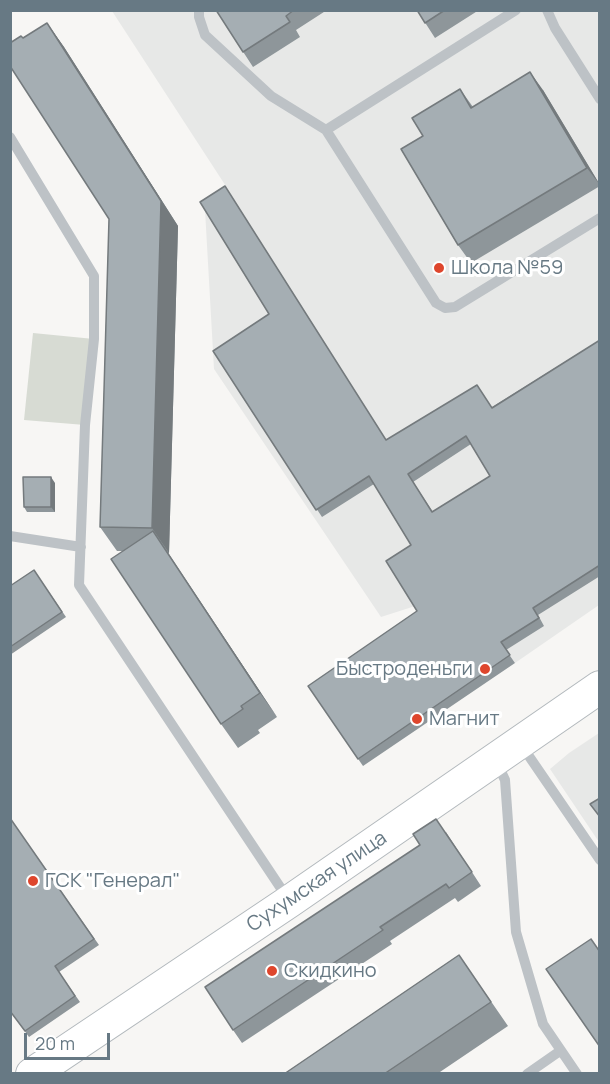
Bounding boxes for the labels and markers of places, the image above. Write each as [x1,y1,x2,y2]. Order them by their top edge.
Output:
place label: Школа №59 [451,256,563,280]
marker: Школа №59 [432,261,446,275]
place label: Быстроденьги [336,657,473,681]
marker: Быстроденьги [478,662,492,676]
place label: Магнит [429,707,500,731]
marker: Магнит [410,712,424,726]
place label: ГСК "Генерал" [45,869,180,893]
marker: ГСК "Генерал" [26,874,40,888]
place label: Скидкино [284,959,377,983]
marker: Скидкино [265,964,279,978]

